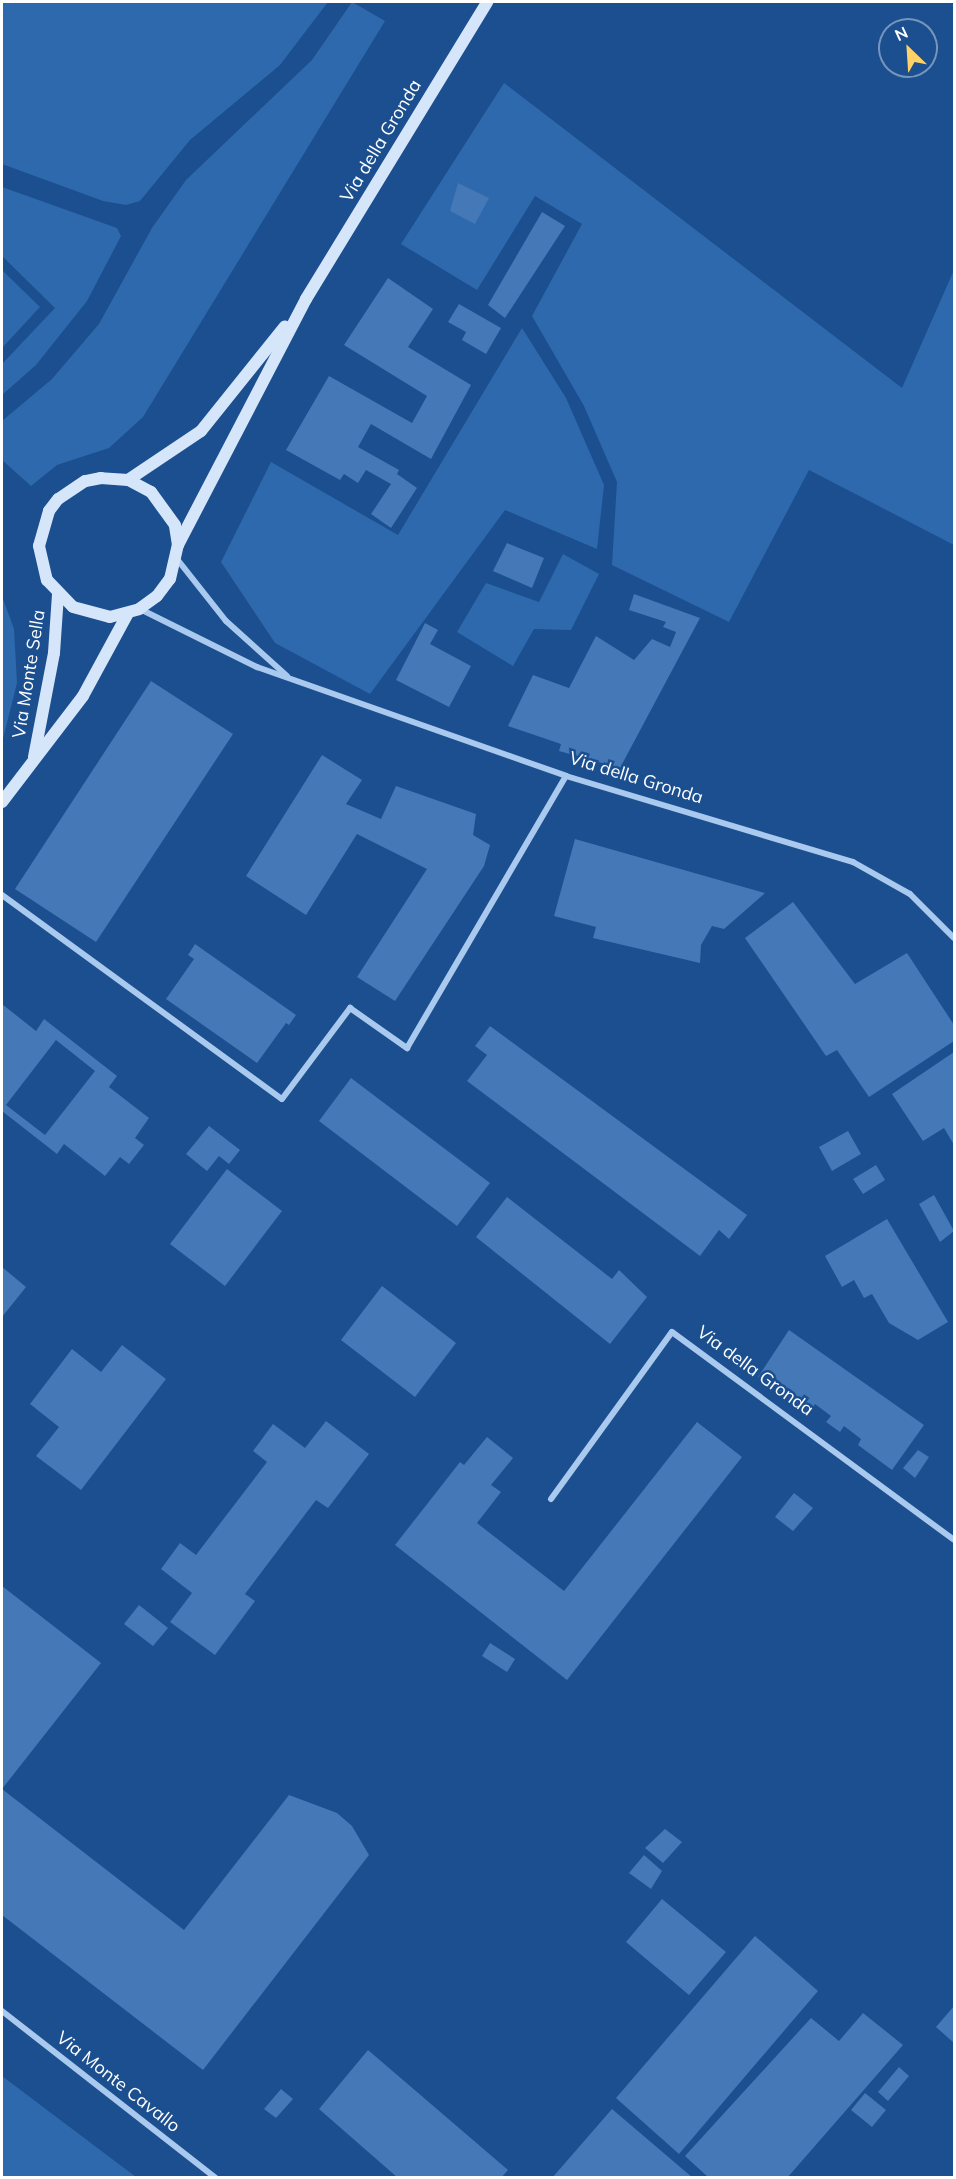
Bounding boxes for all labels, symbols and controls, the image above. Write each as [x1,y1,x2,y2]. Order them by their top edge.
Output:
north arrow [878,18,938,78]
text: N [892,22,911,45]
street label: Via della Gronda [336,76,426,206]
street label: Via Monte Sella [8,608,50,740]
street label: Via della Gronda [566,747,706,809]
street label: Via della Gronda [692,1321,818,1421]
street label: Via Monte Cavallo [52,2027,184,2137]

